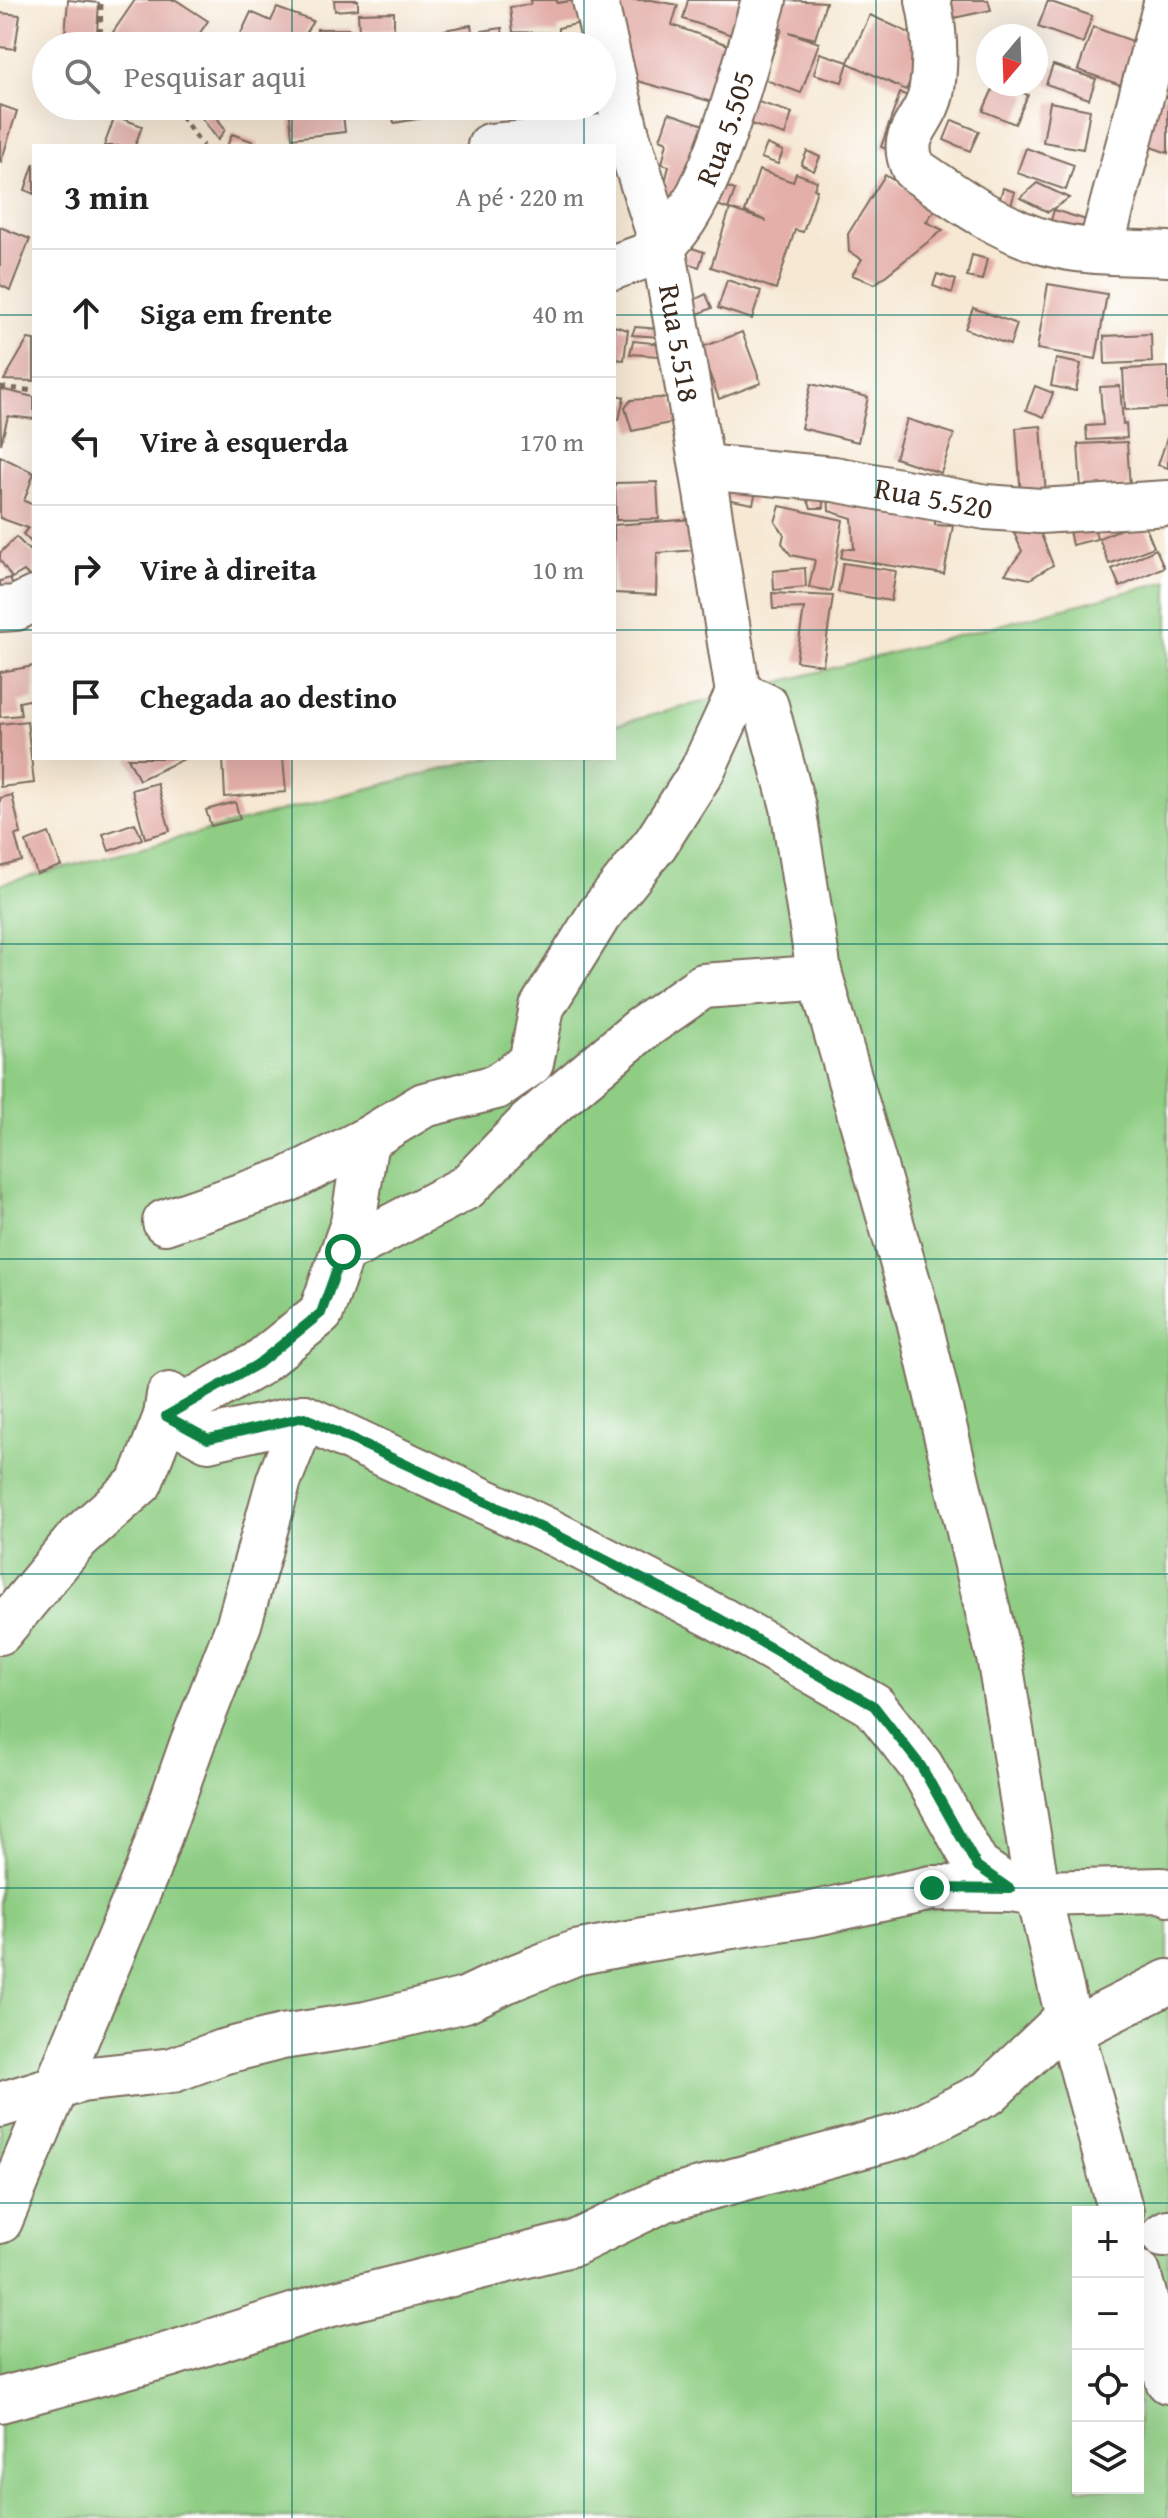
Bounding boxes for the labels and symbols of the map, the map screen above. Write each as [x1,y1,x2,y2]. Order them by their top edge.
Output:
north arrow [976,24,1048,96]
street label: Rua 5.505 [684,65,765,193]
street label: Rua 5.518 [648,280,712,406]
street label: Rua 5.520 [871,465,996,530]
route start [325,1234,361,1270]
route end [914,1870,950,1906]

